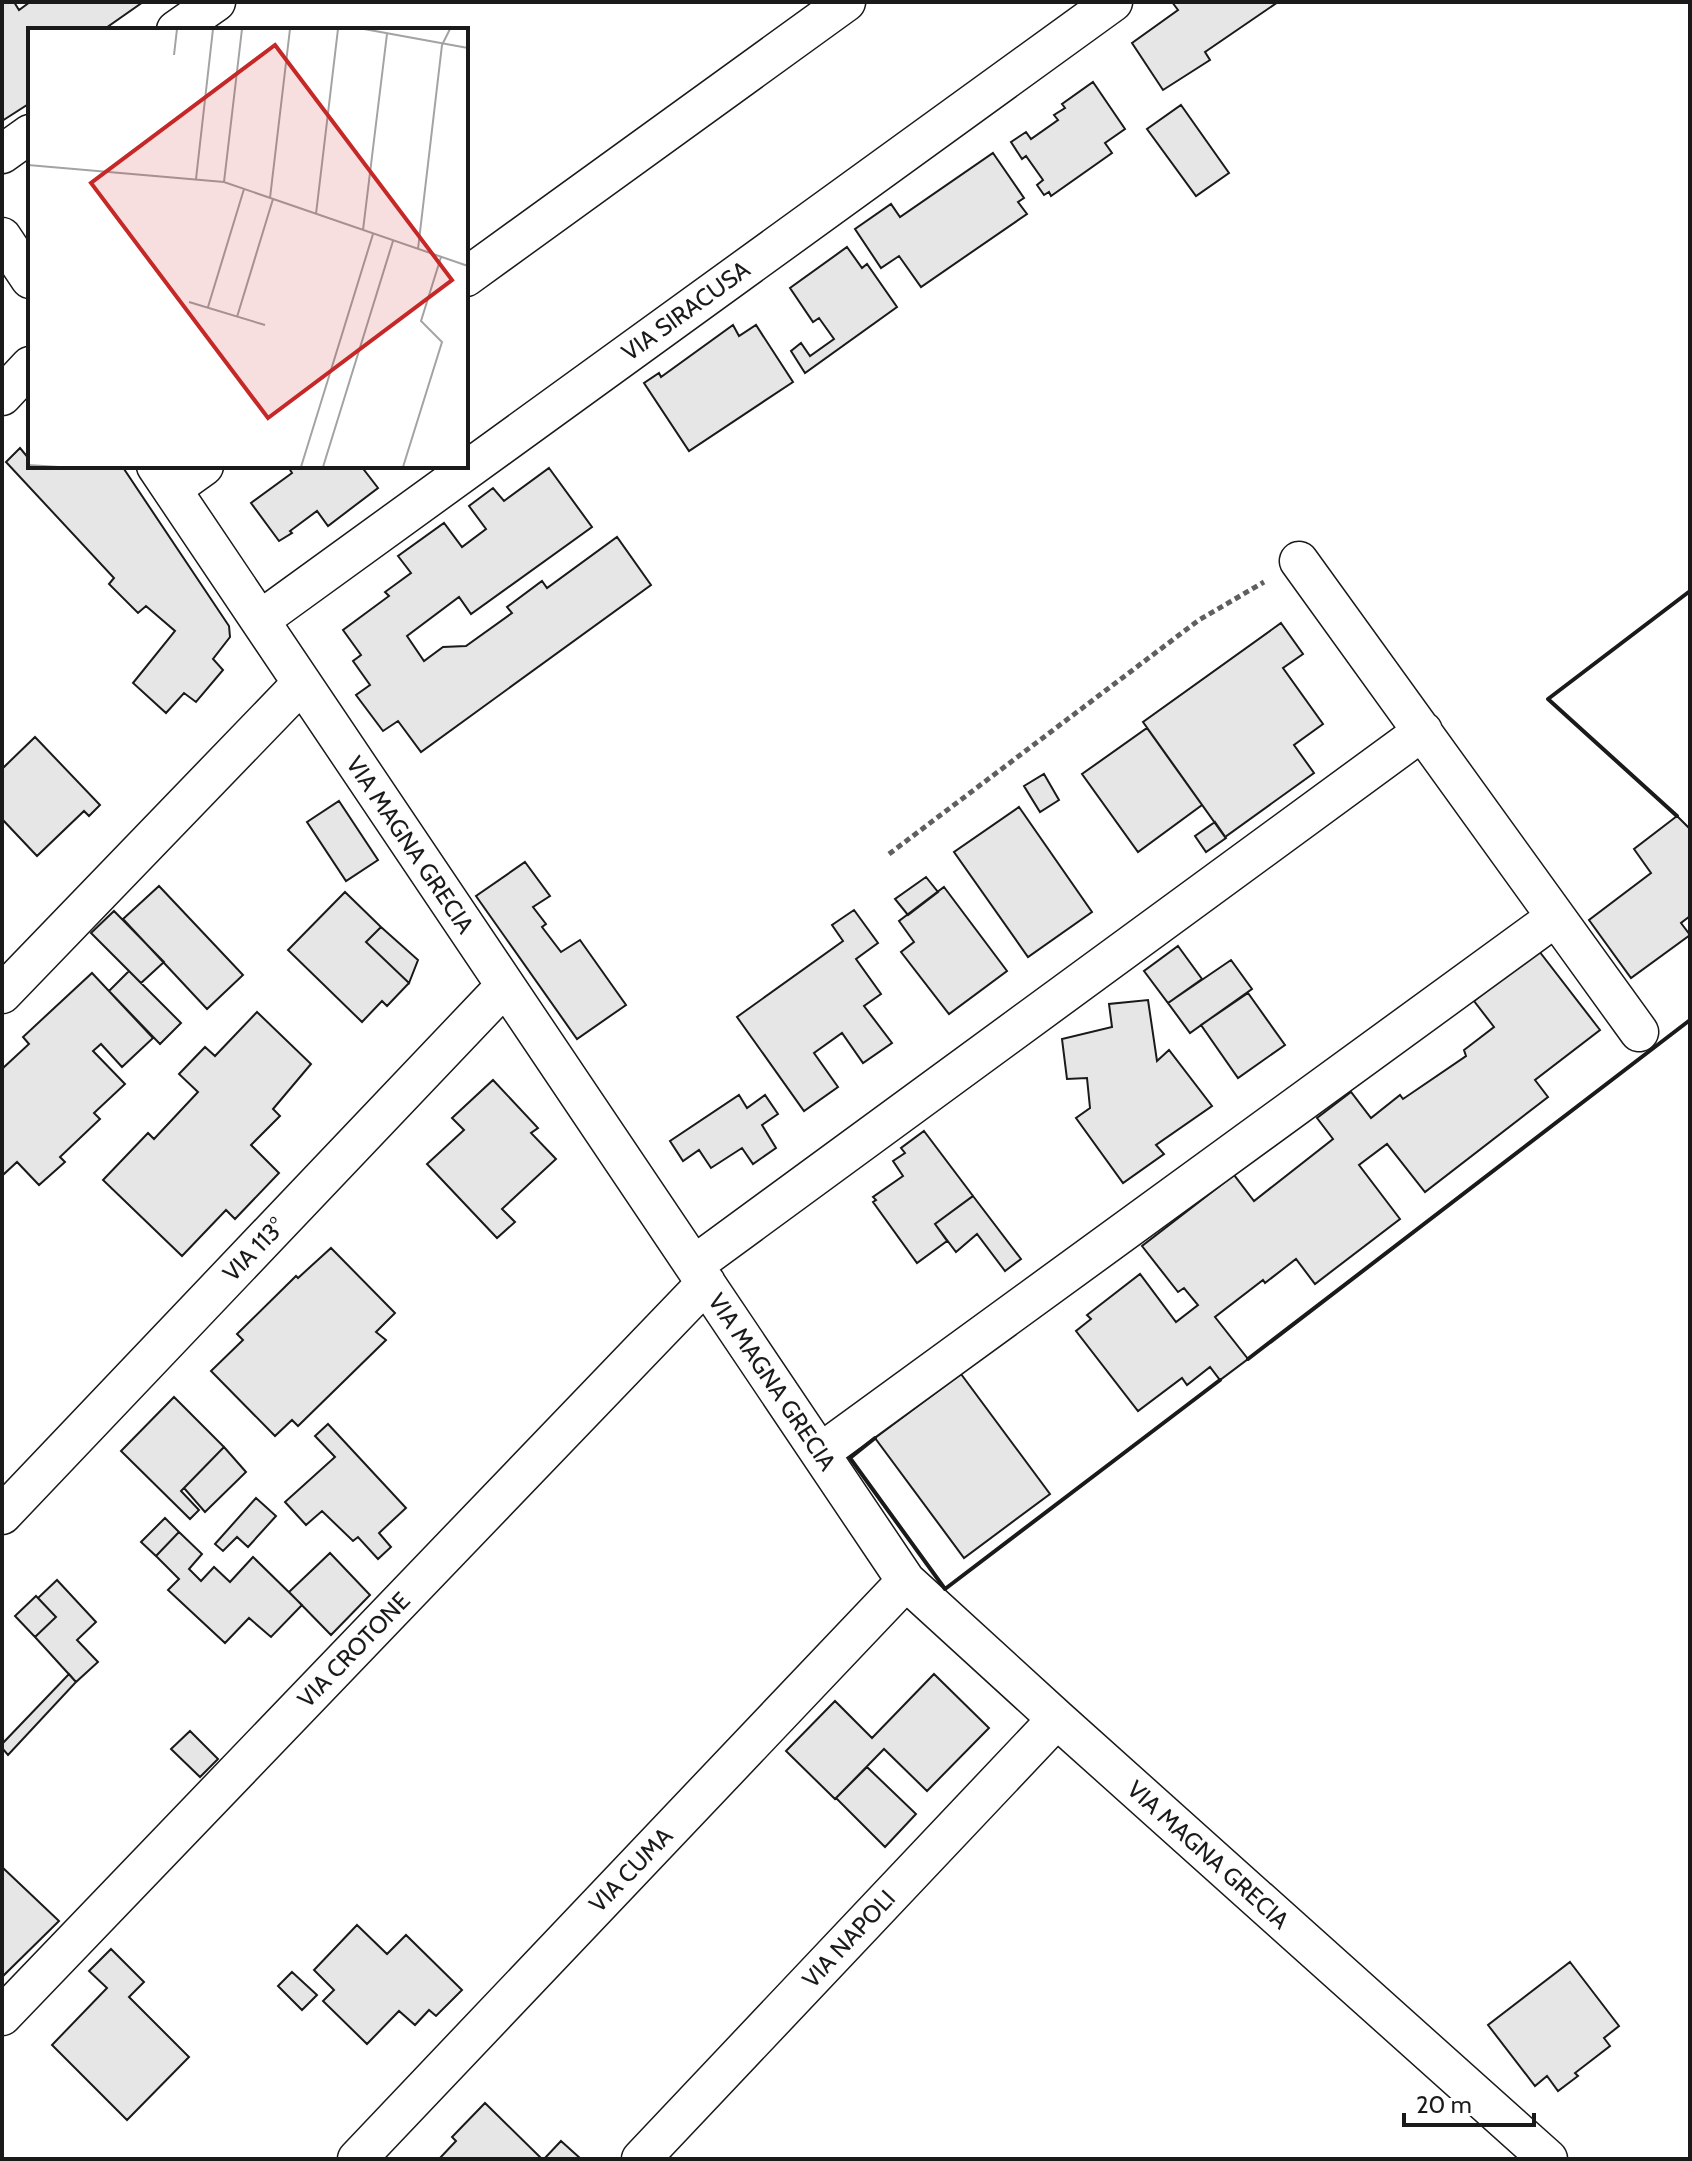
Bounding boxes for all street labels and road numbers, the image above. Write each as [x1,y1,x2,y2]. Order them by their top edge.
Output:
street label: VIA SIRACUSA [616,254,755,367]
street label: VIA MAGNA GRECIA [340,751,481,939]
street label: VIA 113° [217,1212,291,1287]
street label: VIA MAGNA GRECIA [702,1288,843,1476]
street label: VIA CROTONE [291,1586,416,1713]
street label: VIA MAGNA GRECIA [1122,1774,1295,1935]
street label: VIA CUMA [583,1821,678,1918]
street label: VIA NAPOLI [796,1884,901,1994]

